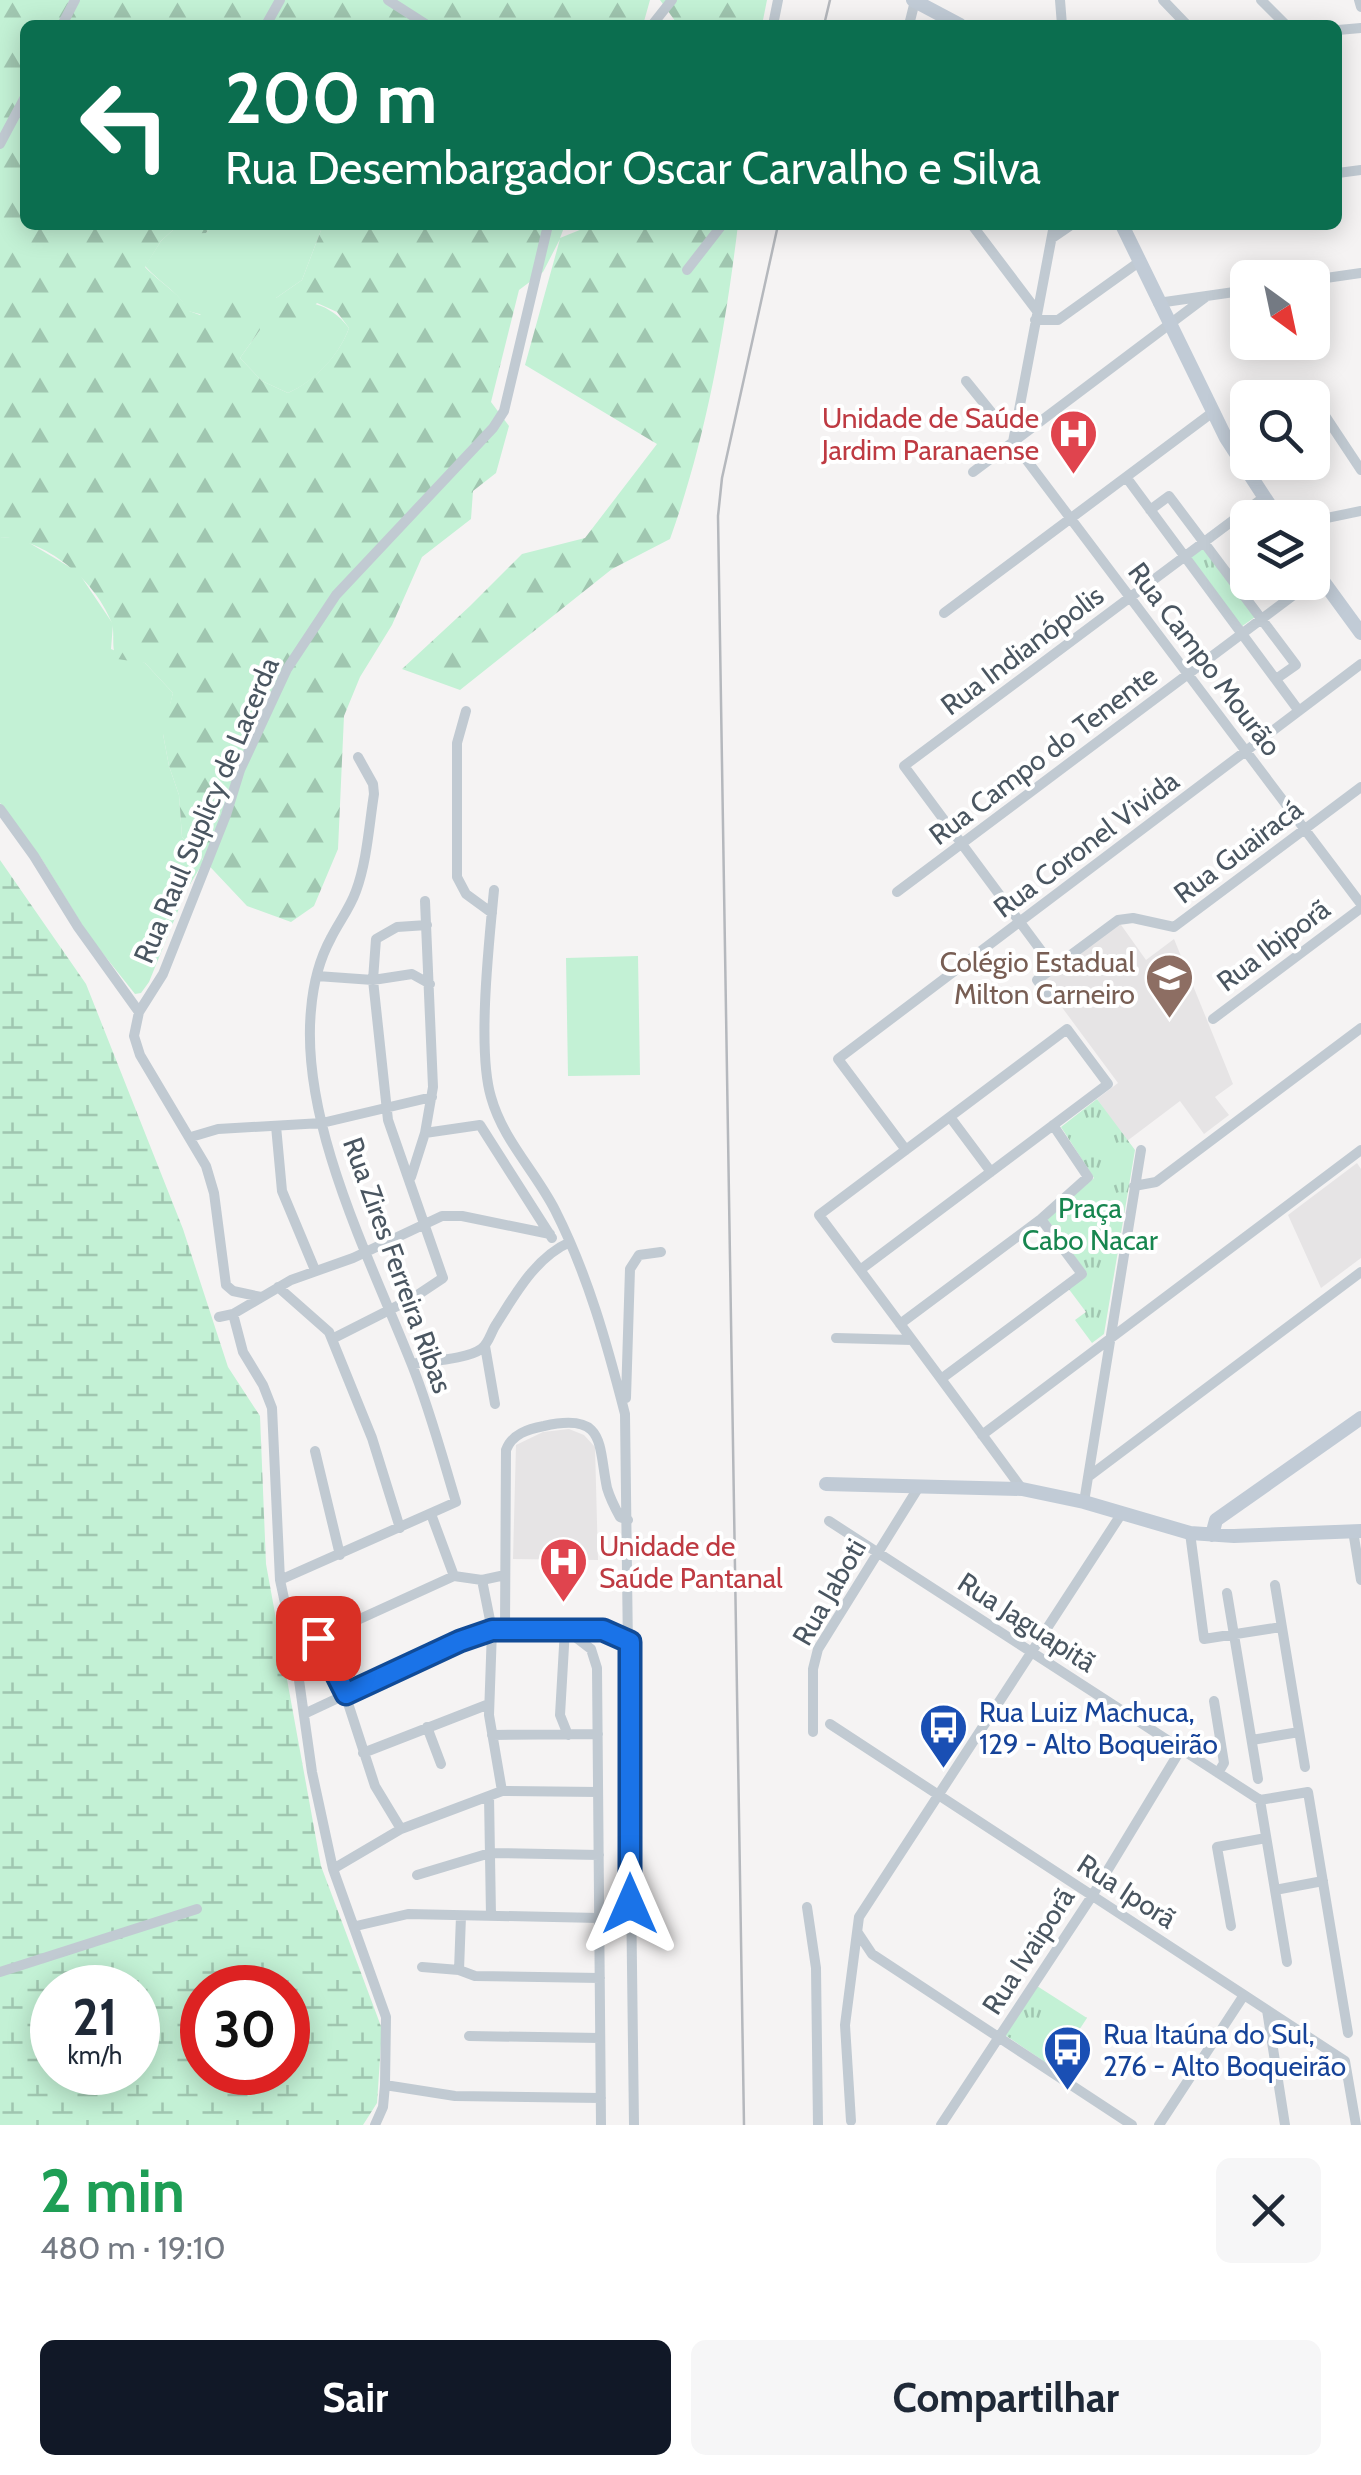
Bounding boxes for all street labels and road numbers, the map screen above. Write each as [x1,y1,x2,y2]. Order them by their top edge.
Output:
street label: Rua Campo Mourão [1121,556,1289,762]
street label: Rua Indianópolis [934,578,1110,722]
street label: Rua Raul Suplicy de Lacerda [126,652,286,968]
street label: Rua Campo do Tenente [922,658,1164,852]
street label: Rua Coronel Vivida [987,763,1186,925]
street label: Rua Guairacá [1167,791,1309,910]
street label: Rua Ibiporã [1210,891,1337,998]
street label: Rua Zires Ferreira Ribas [336,1132,460,1398]
street label: Rua Jaboti [785,1533,873,1651]
street label: Rua Jaguapitã [952,1565,1103,1680]
street label: Rua Iporã [1071,1847,1183,1936]
street label: Rua Ivaiporã [975,1881,1082,2021]

